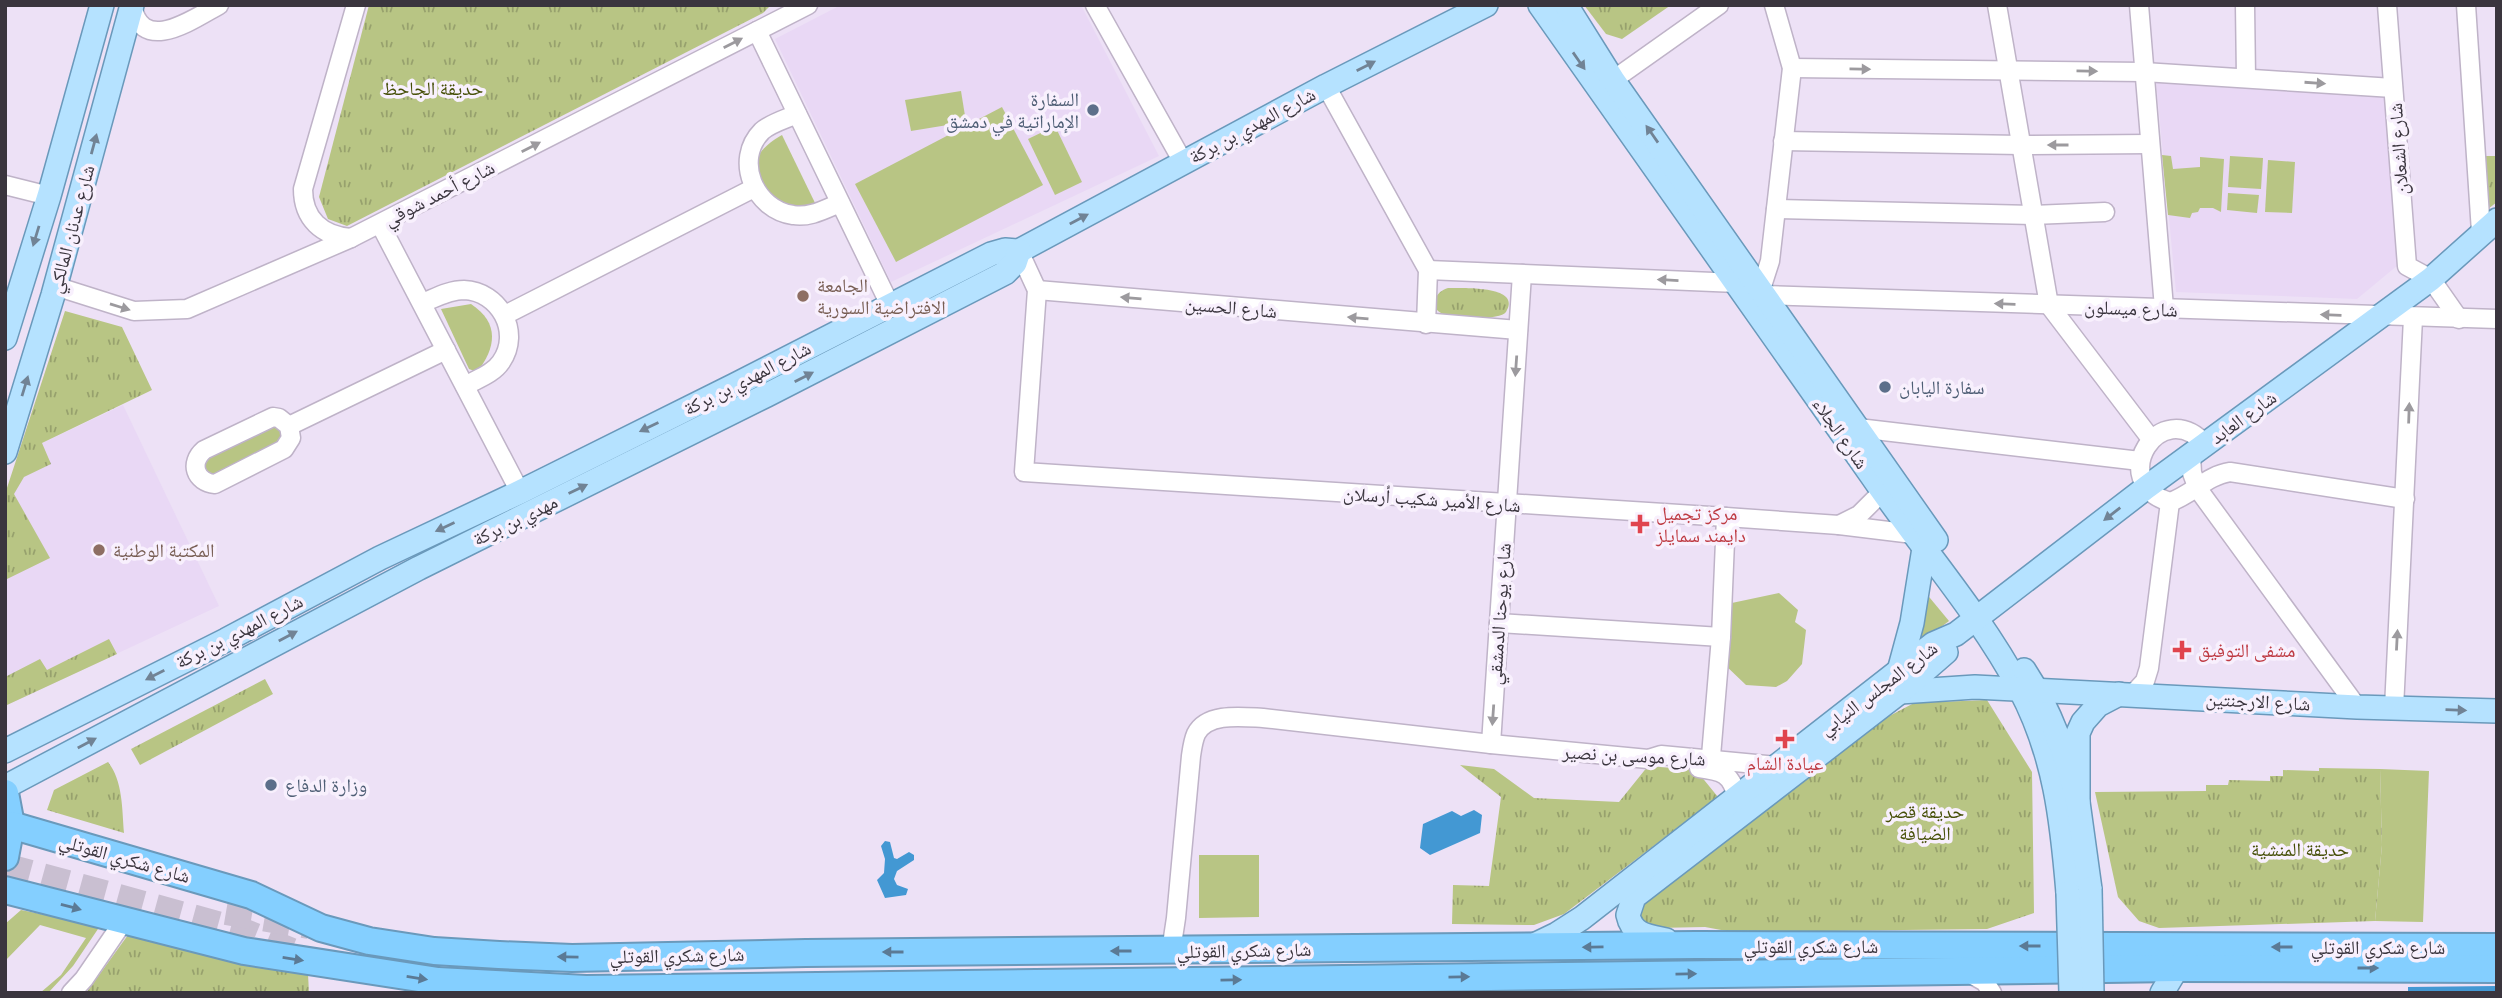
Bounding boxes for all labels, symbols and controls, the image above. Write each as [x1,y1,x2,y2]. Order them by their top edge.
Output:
one-way arrow [724,37,743,49]
one-way arrow [1572,52,1586,70]
one-way arrow [1356,60,1376,71]
one-way arrow [1849,63,1871,74]
one-way arrow [2077,66,2099,77]
park label: حديقة الجاحظ [383,76,483,100]
one-way arrow [2304,77,2326,88]
street label: شارع المهدي بن بركة [1185,82,1321,172]
place label: السفارة الإماراتية في دمشق [946,87,1079,137]
marker: السفارة الإماراتية في دمشق [1085,102,1101,118]
street label: شارع الشعلان [2383,102,2413,196]
one-way arrow [1645,125,1659,143]
one-way arrow [89,133,100,155]
one-way arrow [2046,139,2068,150]
one-way arrow [521,141,541,152]
street label: شارع أحمد شوقي [380,155,500,235]
street label: شارع عدنان المالكي [42,162,103,297]
one-way arrow [1069,213,1089,224]
one-way arrow [31,226,41,247]
place label: الجامعة الافتراضية السورية [817,273,946,319]
one-way arrow [1657,275,1679,286]
marker: الجامعة الافتراضية السورية [795,288,811,304]
street label: شارع الحسين [1184,291,1278,323]
one-way arrow [1120,292,1142,303]
street label: شارع ميسلون [2084,294,2178,322]
one-way arrow [1994,298,2016,309]
one-way arrow [110,302,131,313]
one-way arrow [2319,310,2341,321]
one-way arrow [1347,312,1369,323]
street label: شارع المهدي بن بركة [679,336,816,424]
one-way arrow [1510,355,1521,377]
one-way arrow [794,371,814,382]
place label: سفارة اليابان [1899,375,1985,399]
one-way arrow [21,376,31,397]
marker: سفارة اليابان [1877,379,1893,395]
street label: شارع العابد [2205,385,2281,449]
street label: شارع الجلاء [1808,393,1874,473]
one-way arrow [2403,401,2414,423]
one-way arrow [639,422,659,433]
street label: شارع الأمير شكيب أرسلان [1342,481,1522,517]
one-way arrow [568,483,588,494]
street label: مهدي بن بركة [469,489,563,554]
place label: مركز تجميل دايمند سمايلز [1655,501,1746,547]
one-way arrow [2103,507,2121,521]
marker: مركز تجميل دايمند سمايلز [1630,514,1650,534]
one-way arrow [435,521,455,533]
place label: المكتبة الوطنية [113,538,215,562]
marker: المكتبة الوطنية [91,542,107,558]
street label: شارع يوحنا الدمشقي [1482,542,1520,686]
street label: شارع المهدي بن بركة [171,589,308,677]
one-way arrow [2392,629,2403,651]
one-way arrow [278,631,298,642]
street label: شارع المجلس النيابي [1814,636,1944,743]
place label: مشفى التوفيق [2198,638,2295,662]
marker: مشفى التوفيق [2172,640,2192,660]
one-way arrow [145,669,165,680]
street label: شارع الارجنتين [2205,686,2311,716]
one-way arrow [2446,704,2468,716]
one-way arrow [1487,705,1498,727]
marker: عيادة الشام [1775,729,1795,749]
one-way arrow [77,737,97,749]
street label: شارع موسى بن نصير [1561,739,1706,771]
place label: عيادة الشام [1747,751,1824,777]
place label: وزارة الدفاع [285,773,367,797]
marker: وزارة الدفاع [263,777,279,793]
park label: حديقة قصر الضيافة [1885,799,1964,845]
street label: شارع شكري القوتلي [56,828,193,892]
park label: حديقة المنشية [2251,837,2349,861]
one-way arrow [61,903,82,913]
street label: شارع شكري القوتلي [1744,934,1878,962]
street label: شارع شكري القوتلي [2311,935,2445,963]
street label: شارع شكري القوتلي [1176,937,1312,967]
one-way arrow [2018,940,2040,952]
one-way arrow [1582,941,1604,952]
one-way arrow [2270,941,2292,953]
street label: شارع شكري القوتلي [609,942,745,972]
one-way arrow [1109,945,1131,957]
one-way arrow [882,946,904,958]
one-way arrow [556,951,578,963]
one-way arrow [282,954,304,965]
one-way arrow [2357,962,2379,974]
one-way arrow [1676,968,1698,979]
one-way arrow [1448,971,1470,983]
one-way arrow [406,972,428,983]
one-way arrow [1221,974,1243,986]

